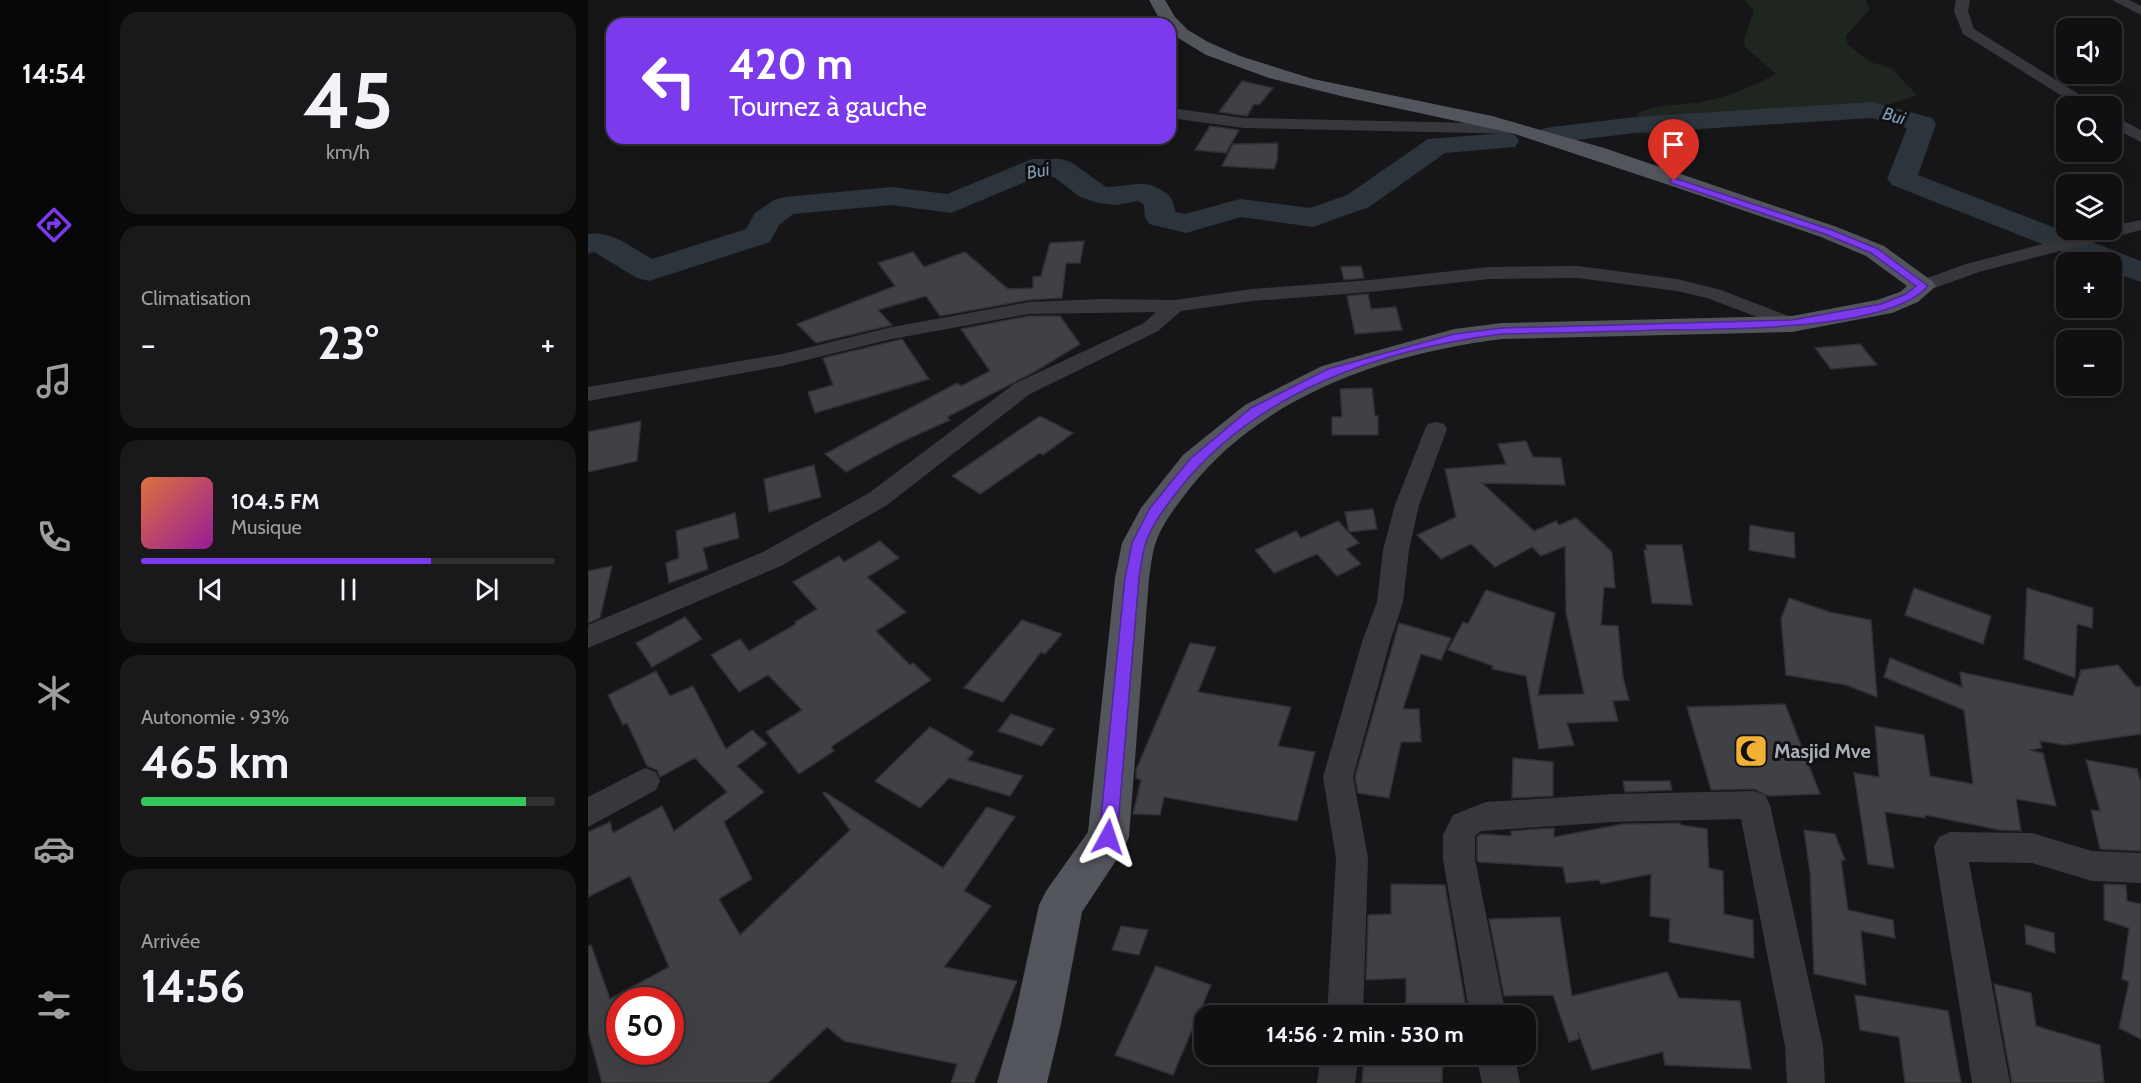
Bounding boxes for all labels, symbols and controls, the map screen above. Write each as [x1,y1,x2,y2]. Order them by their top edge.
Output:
map controls [2056,18,2122,396]
button: sound [2056,18,2122,84]
text: 420 m [729,38,853,90]
icon: left [630,42,708,120]
text: 45 [303,53,393,148]
text: 14:54 [22,57,86,90]
text: Tournez à gauche [729,90,927,123]
button: search [2056,96,2122,162]
water label: Bui [1880,102,1909,130]
pin [1648,119,1699,181]
icon: arrive [1657,128,1690,161]
text: km/h [326,140,370,164]
water label: Bui [1025,158,1052,184]
button: layers [2056,174,2122,240]
icon: directions [33,204,75,246]
button: + [2056,252,2122,318]
text: Climatisation [141,286,251,310]
text: 23° [317,316,379,370]
text: − [141,324,156,364]
text: + [540,324,555,364]
button: − [2056,330,2122,396]
icon: music [33,360,75,402]
text: 104.5 FM [231,488,319,515]
text: Musique [231,515,302,539]
icon: phone [33,516,75,558]
icon: previous [194,573,227,606]
icon: pause [332,573,365,606]
icon: next [470,573,503,606]
icon: climate [33,672,75,714]
text: Autonomie · 93% [141,705,289,729]
mosque icon: Masjid Mve [1733,733,1769,769]
text: 465 km [141,735,289,789]
place label: Masjid Mve [1774,739,1871,763]
position arrow [1076,805,1140,869]
icon: car [33,828,75,870]
text: Arrivée [141,929,200,953]
text: 14:56 [141,959,245,1013]
icon: filters [33,984,75,1026]
speed limit sign: 50 [606,987,684,1065]
text: 14:56 · 2 min · 530 m [1266,1021,1464,1048]

